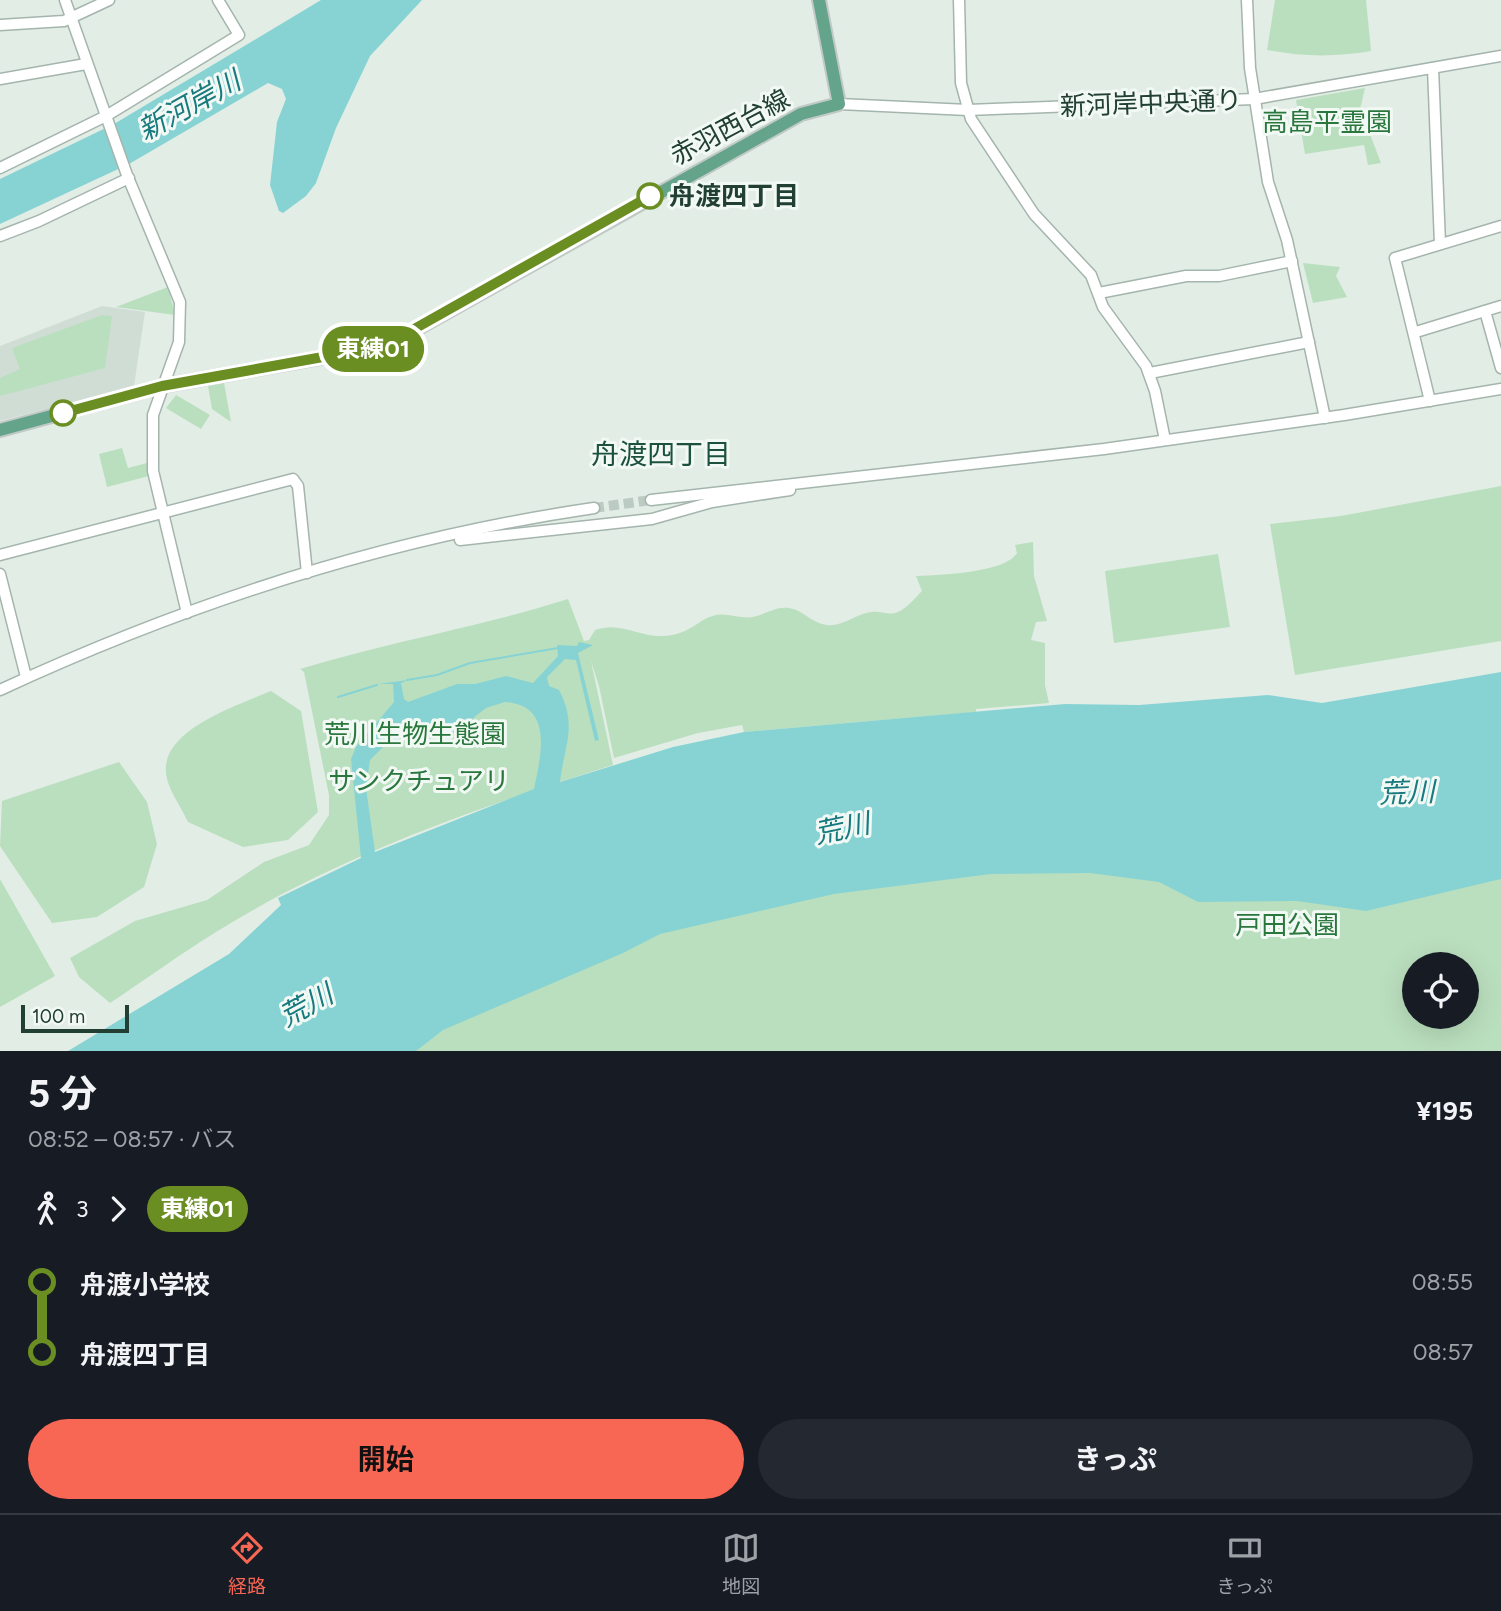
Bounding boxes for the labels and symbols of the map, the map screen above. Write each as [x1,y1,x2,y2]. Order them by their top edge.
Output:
water label: 新河岸川 [132,62,249,147]
street label: 赤羽西台線 [665,82,795,172]
street label: 新河岸中央通り [1059,84,1243,122]
park label: 高島平霊園 [1262,106,1392,138]
place label: 舟渡四丁目 [669,180,799,212]
marker: 舟渡四丁目 [637,183,663,209]
line badge: 東練01 [324,326,422,372]
unlabelled marker [50,400,76,426]
district label: 舟渡四丁目 [591,437,731,471]
park label: 荒川生物生態園 [324,718,506,750]
park label: サンクチュアリ [328,765,510,797]
water label: 荒川 [1378,774,1439,810]
water label: 荒川 [811,805,876,850]
park label: 戸田公園 [1235,909,1339,941]
water label: 荒川 [273,975,341,1033]
scale bar [21,1002,130,1034]

